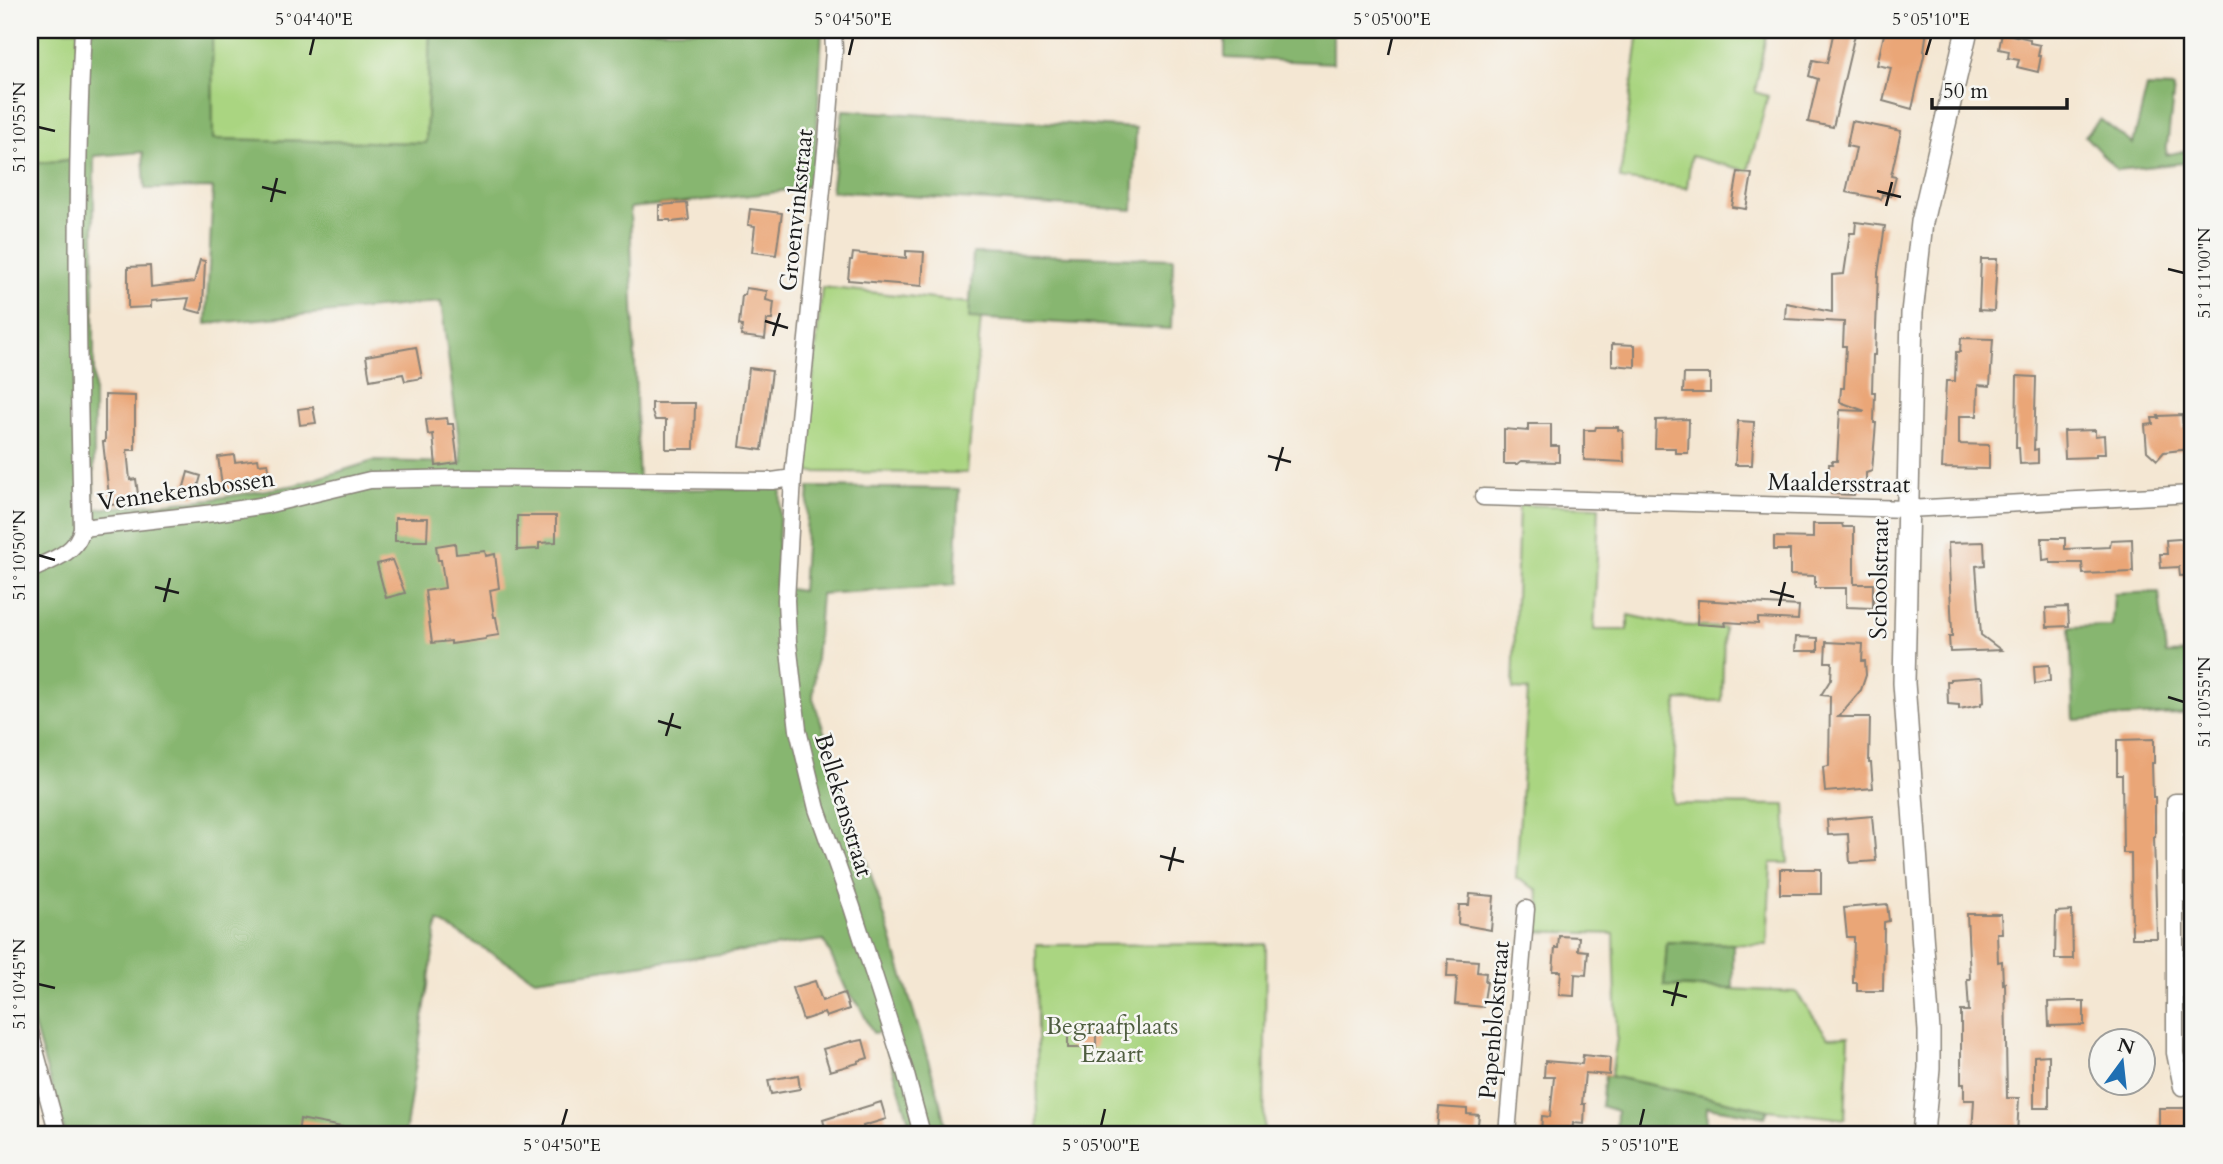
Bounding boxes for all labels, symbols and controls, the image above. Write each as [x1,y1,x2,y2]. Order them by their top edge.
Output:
text: 5°04'40"E [275,7,353,32]
text: 5°04'50"E [814,7,892,32]
text: 5°05'00"E [1353,7,1431,32]
text: 5°05'10"E [1892,7,1970,32]
scale bar [1932,66,2067,110]
text: 50 m [1943,77,1988,106]
text: 51°10'55"N [7,81,32,173]
street label: Groenvinkstraat [772,127,821,293]
text: 51°11'00"N [2192,227,2217,319]
street label: Vennekensbossen [95,462,277,519]
street label: Maaldersstraat [1767,466,1911,501]
text: 51°10'50"N [7,509,32,601]
street label: Schoolstraat [1862,518,1897,640]
text: 51°10'55"N [2192,656,2217,748]
street label: Bellekensstraat [806,729,881,881]
text: 51°10'45"N [7,938,32,1030]
street label: Papenblokstraat [1471,939,1518,1101]
park label: Begraafplaats Ezaart [1046,1010,1178,1071]
north arrow [2086,1028,2156,1098]
text: N [2115,1032,2138,1061]
text: 5°04'50"E [523,1133,601,1158]
text: 5°05'00"E [1062,1133,1140,1158]
text: 5°05'10"E [1601,1133,1679,1158]

